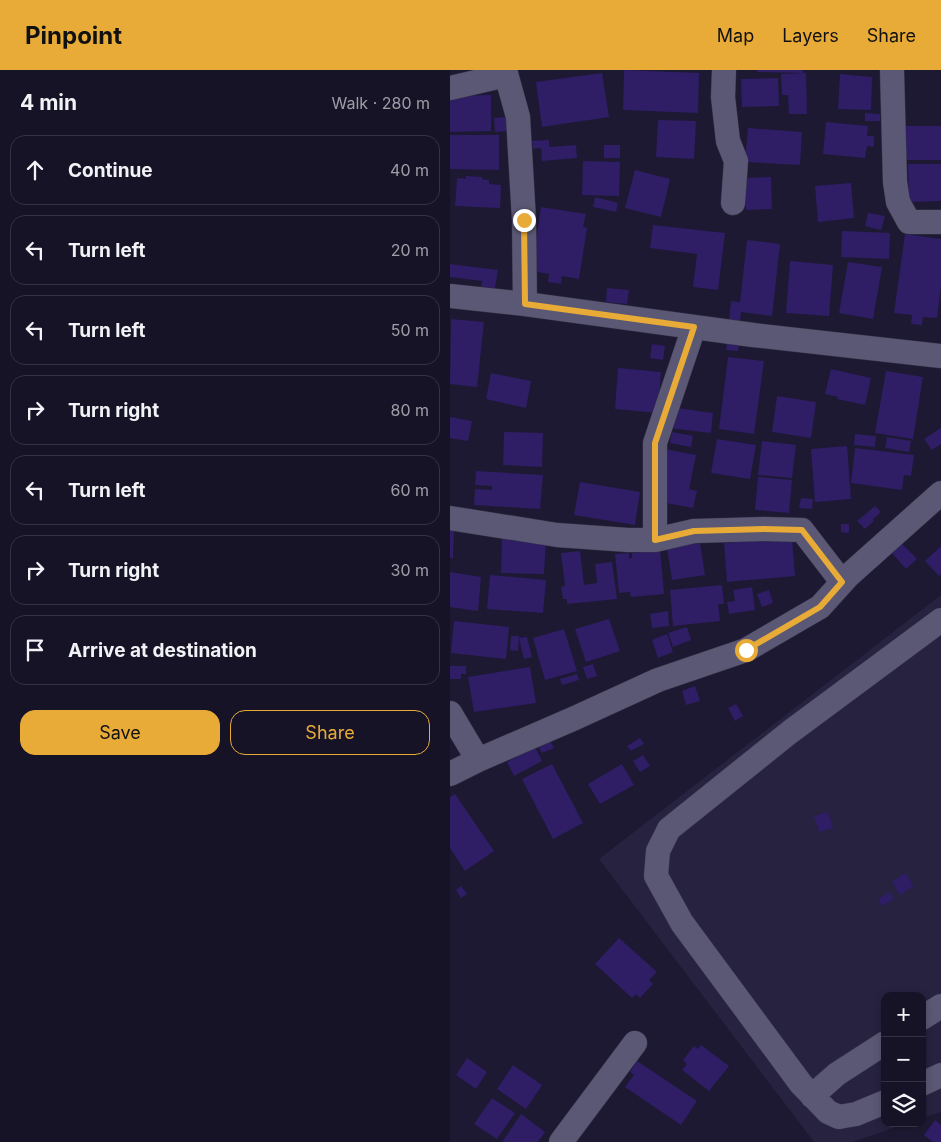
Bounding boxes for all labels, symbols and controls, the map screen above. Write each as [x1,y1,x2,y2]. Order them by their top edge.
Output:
text: Pinpoint [25,21,122,50]
text: Map [717,25,754,46]
text: Layers [782,25,839,46]
text: Share [867,25,916,46]
text: 4 min [20,90,77,115]
text: Walk · 280 m [332,93,430,113]
icon: ahead [21,156,49,184]
text: Continue [68,159,153,182]
text: 40 m [390,160,429,180]
route end [513,209,536,232]
icon: left [21,236,49,264]
text: Turn left [68,239,146,262]
text: 20 m [391,240,429,260]
icon: left [21,316,49,344]
text: Turn left [68,319,146,342]
text: 50 m [391,320,429,340]
icon: right [21,396,49,424]
text: Turn right [68,399,159,422]
text: 80 m [390,400,429,420]
icon: left [21,476,49,504]
text: Turn left [68,479,146,502]
text: 60 m [390,480,429,500]
icon: right [21,556,49,584]
text: Turn right [68,559,159,582]
text: 30 m [391,560,429,580]
icon: arrive [21,636,49,664]
text: Arrive at destination [68,639,257,662]
route start [735,639,758,662]
button: Save [20,710,220,755]
button: Share [230,710,430,755]
map controls [881,992,926,1127]
button: + [881,992,926,1037]
button: − [881,1037,926,1082]
button: layers [881,1082,926,1127]

